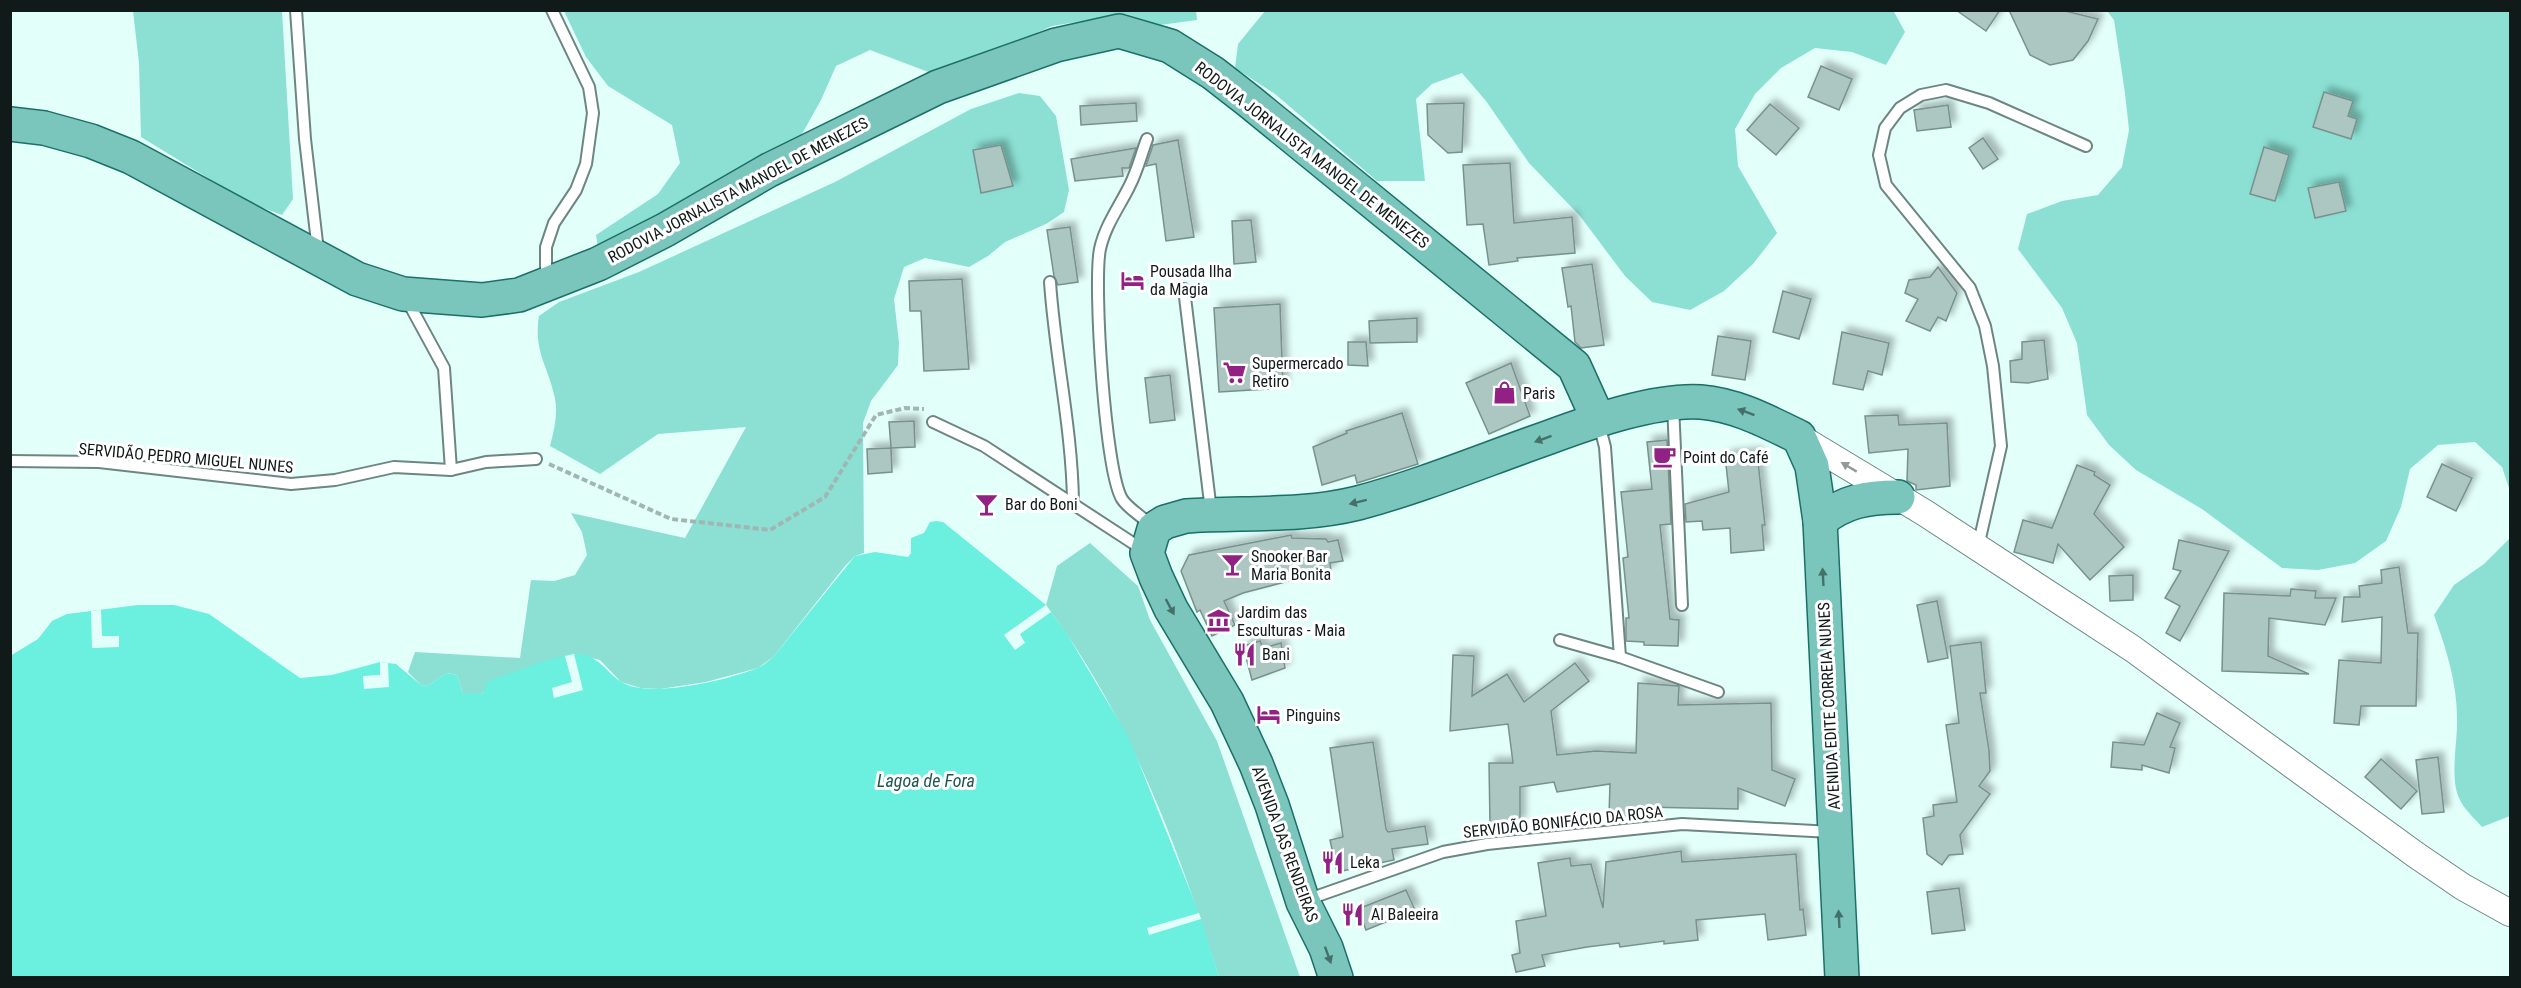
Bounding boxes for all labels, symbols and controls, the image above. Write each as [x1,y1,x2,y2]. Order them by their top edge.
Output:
street label: RODOVIA JORNALISTA MANOEL DE MENEZES [1191,58,1433,252]
street label: RODOVIA JORNALISTA MANOEL DE MENEZES [605,113,871,267]
place label: Pousada Ilha da Magia [1150,262,1232,299]
hotel icon: Pousada Ilha da Magia [1119,267,1145,293]
place label: Supermercado Retiro [1252,354,1344,391]
supermarket icon: Supermercado Retiro [1221,359,1247,385]
shop icon: Paris [1492,380,1518,406]
place label: Paris [1523,384,1555,403]
one-way arrow [1737,407,1755,417]
one-way arrow [1534,435,1552,445]
street label: SERVIDÃO PEDRO MIGUEL NUNES [78,438,294,477]
cafe icon: Point do Café [1652,444,1678,470]
place label: Point do Café [1683,448,1768,467]
one-way arrow [1840,462,1857,472]
bar icon: Bar do Boni [974,491,1000,517]
place label: Bar do Boni [1005,495,1078,514]
one-way arrow [1349,497,1368,507]
place label: Snooker Bar Maria Bonita [1251,547,1331,584]
bar icon: Snooker Bar Maria Bonita [1220,552,1246,578]
one-way arrow [1818,568,1827,587]
one-way arrow [1166,598,1175,615]
street label: AVENIDA EDITE CORREIA NUNES [1814,602,1844,810]
place label: Jardim das Esculturas - Maia [1237,603,1345,640]
museum icon: Jardim das Esculturas - Maia [1206,608,1232,634]
restaurant icon: Bani [1231,641,1257,667]
place label: Bani [1262,645,1290,664]
hotel icon: Pinguins [1255,702,1281,728]
place label: Pinguins [1286,706,1341,725]
street label: AVENIDA DAS RENDEIRAS [1248,763,1322,925]
water label: Lagoa de Fora [877,770,975,791]
street label: SERVIDÃO BONIFÁCIO DA ROSA [1462,801,1664,842]
restaurant icon: Leka [1319,849,1345,875]
place label: Leka [1350,853,1380,872]
restaurant icon: Al Baleeira [1340,901,1366,927]
place label: Al Baleeira [1371,905,1439,924]
one-way arrow [1835,910,1844,929]
one-way arrow [1323,947,1333,965]

